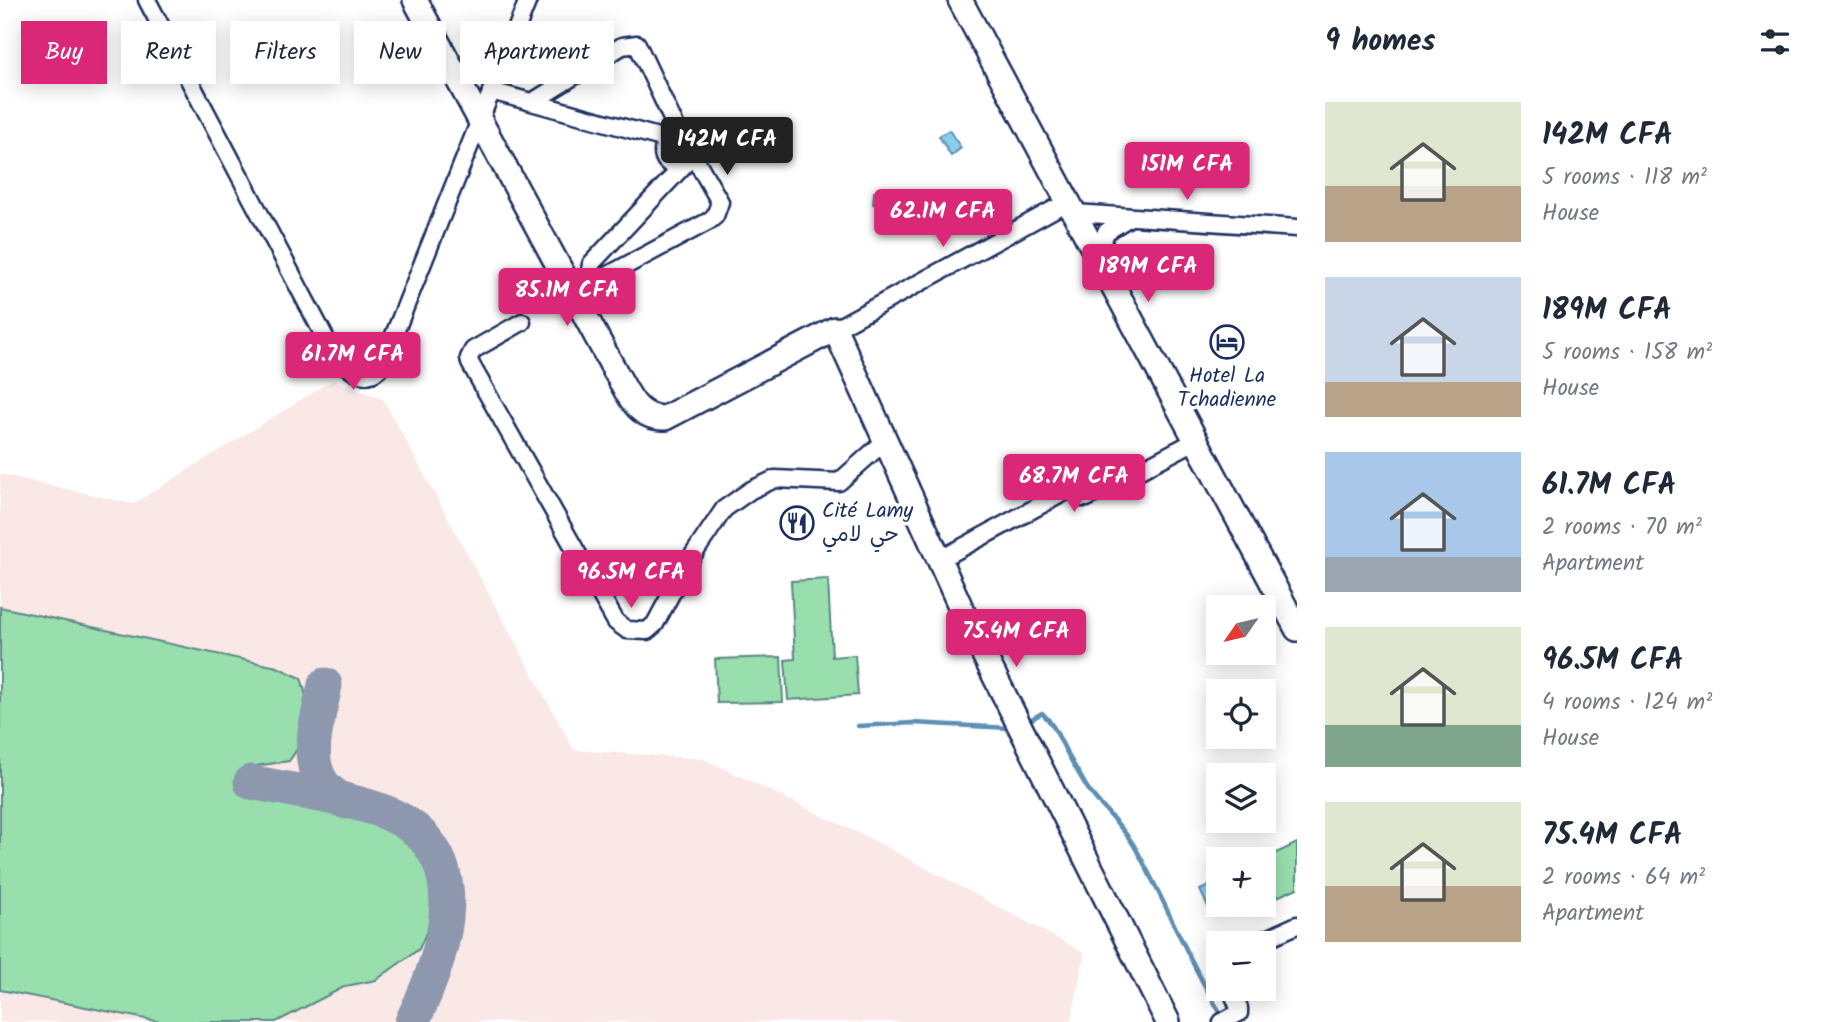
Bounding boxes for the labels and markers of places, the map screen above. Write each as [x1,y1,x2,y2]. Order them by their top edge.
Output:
pin: 142M CFA [655,118,799,177]
pin: 151M CFA [1115,142,1259,202]
pin: 62.1M CFA [863,190,1023,249]
pin: 189M CFA [1076,244,1220,304]
pin: 85.1M CFA [487,268,647,328]
hotel icon: Hotel La Tchadienne [1208,323,1246,361]
pin: 61.7M CFA [273,332,433,392]
place label: Hotel La Tchadienne [1178,360,1277,417]
pin: 68.7M CFA [994,454,1154,514]
place label: Cité Lamy حي لامي [822,495,913,553]
restaurant icon: Cité Lamy حي لامي [778,504,816,542]
pin: 96.5M CFA [551,550,711,610]
pin: 75.4M CFA [936,610,1096,669]

